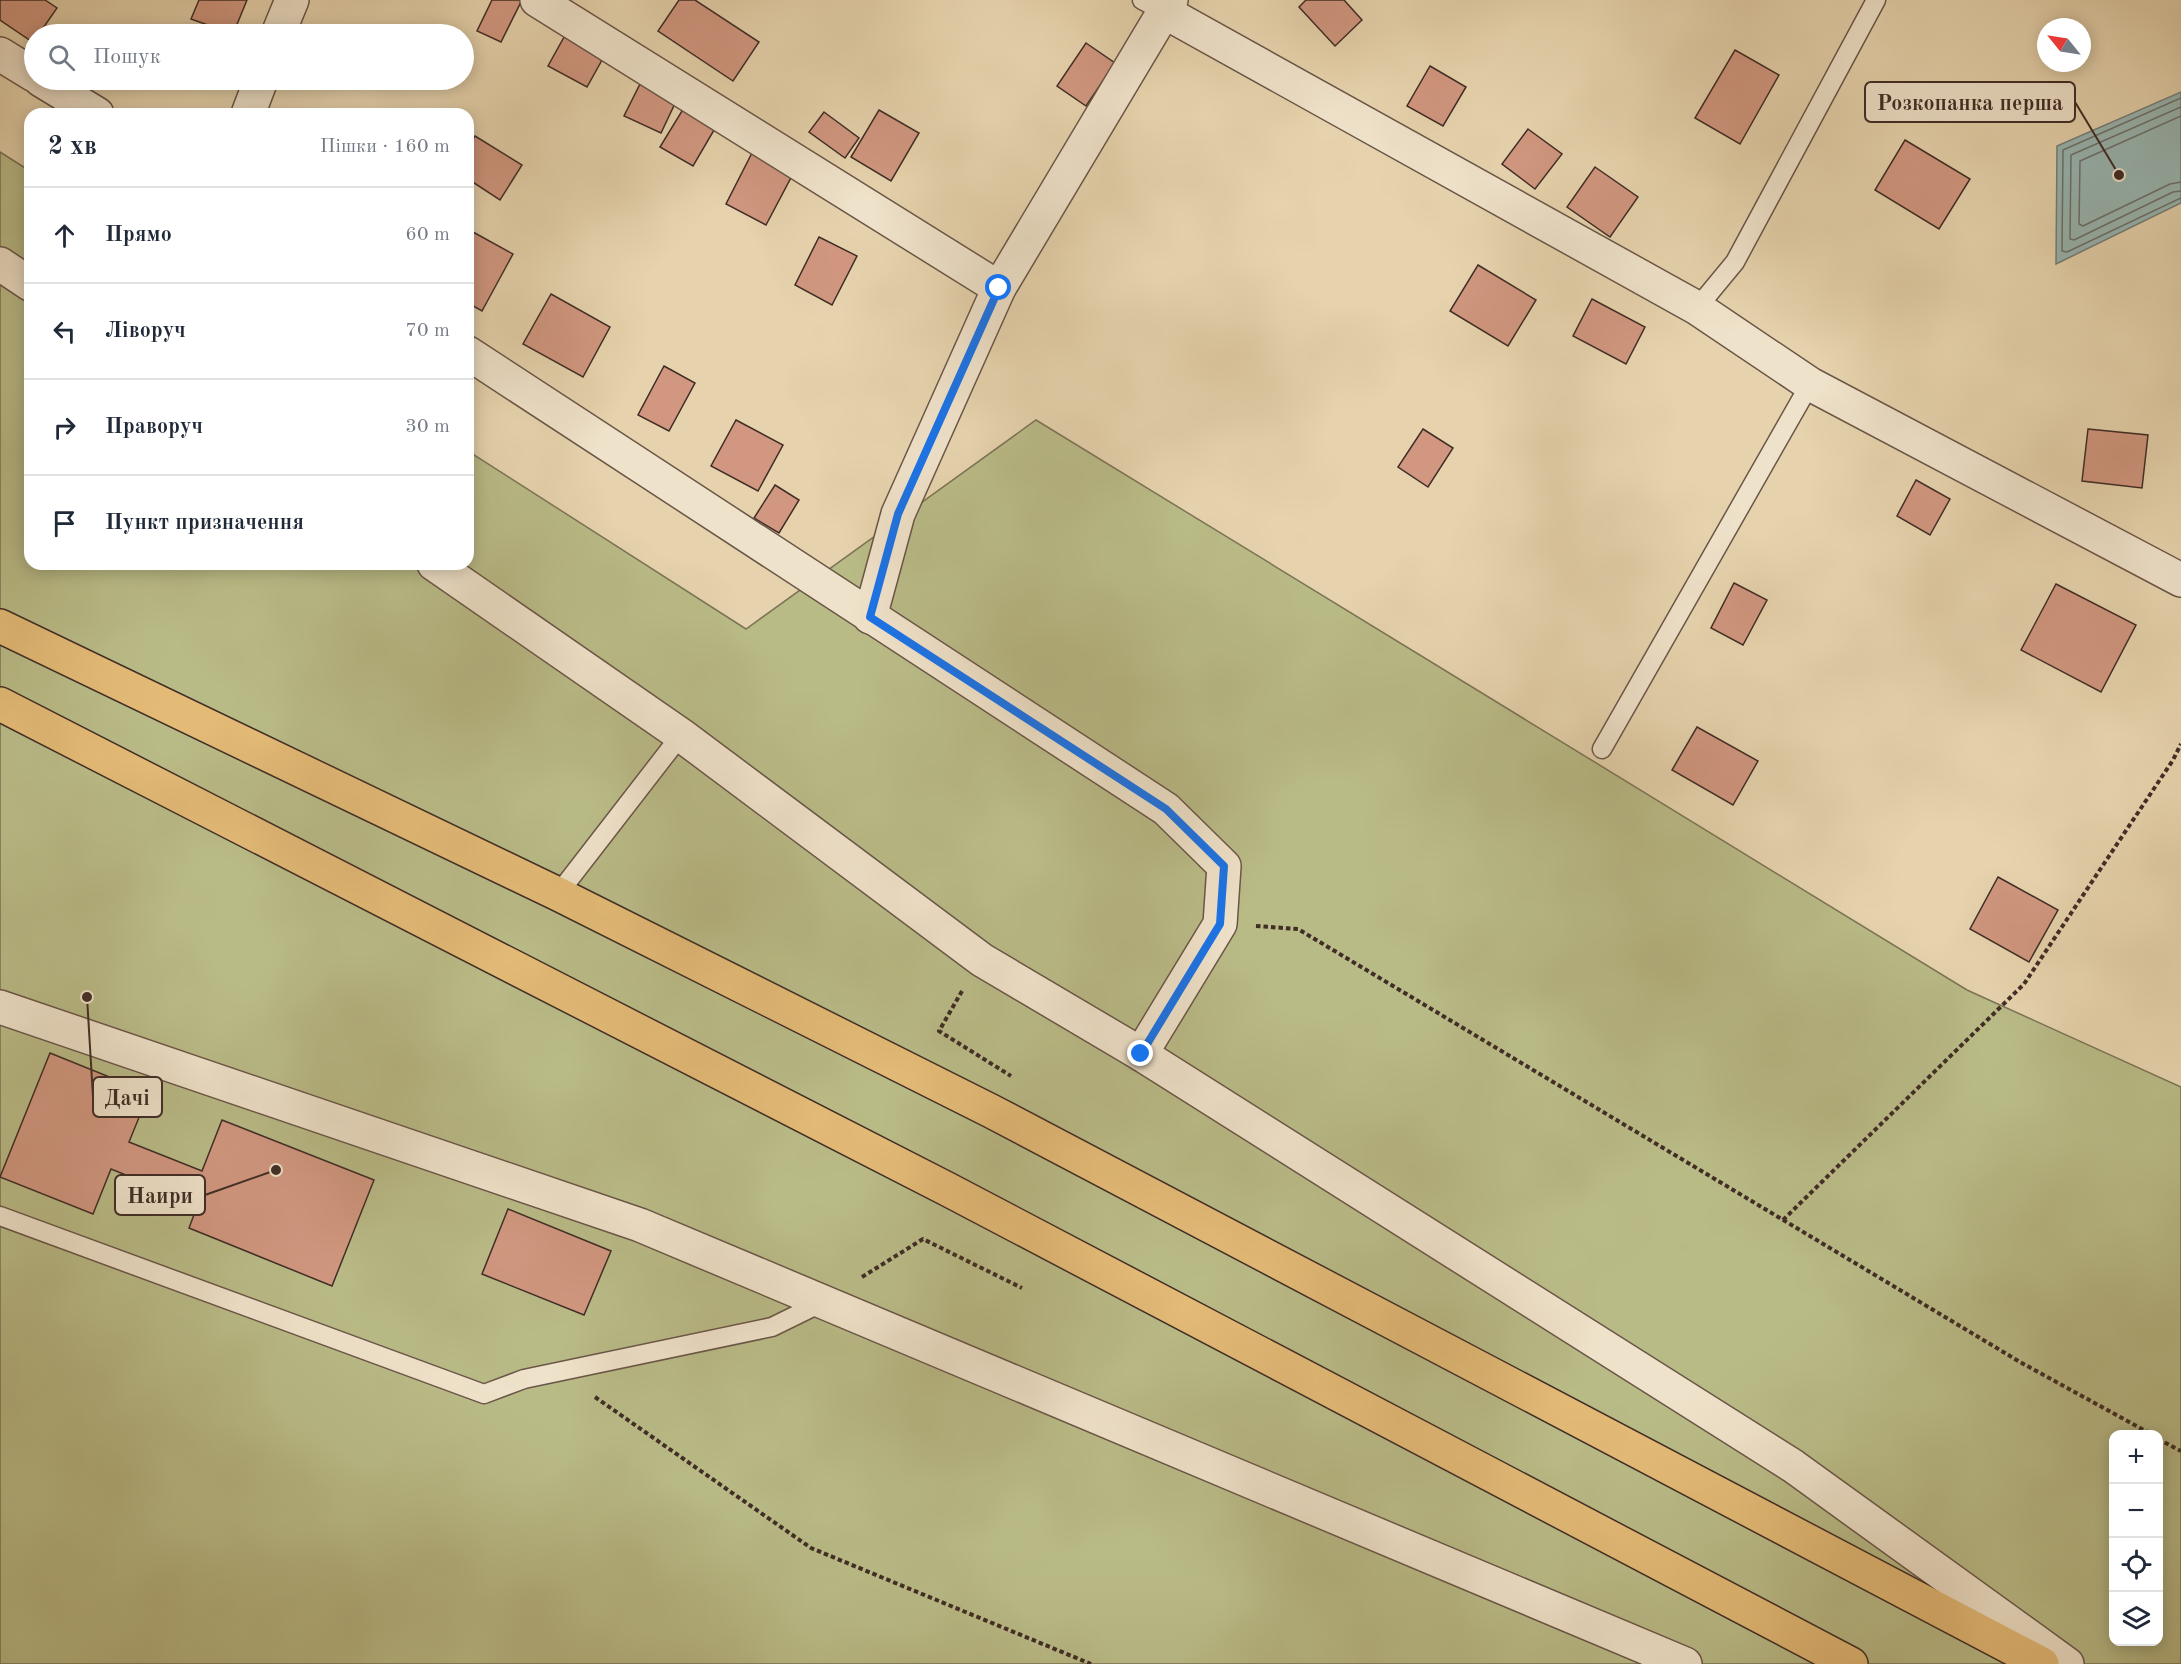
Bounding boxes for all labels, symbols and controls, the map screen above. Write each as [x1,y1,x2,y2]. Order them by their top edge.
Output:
north arrow [2037,18,2091,72]
search box [24,24,474,90]
icon: search [45,41,78,74]
text: Пошук [93,46,161,68]
callout: Розкопанка перша [1865,82,2075,122]
text: Розкопанка перша [1877,93,2063,115]
text: 2 хв [48,134,97,160]
text: Пішки · 160 m [320,137,450,157]
icon: ahead [48,219,81,252]
text: Прямо [105,224,172,246]
text: 60 m [405,225,450,245]
route start [985,274,1011,300]
icon: left [48,315,81,348]
text: Ліворуч [105,320,186,342]
text: 70 m [405,321,450,341]
icon: right [48,411,81,444]
text: Праворуч [105,416,203,438]
text: 30 m [405,417,450,437]
icon: arrive [48,507,81,540]
text: Пункт призначення [105,512,304,534]
route end [1127,1040,1153,1066]
callout: Дачі [93,1077,162,1117]
text: Дачі [104,1088,150,1110]
callout: Наири [115,1175,205,1215]
text: Наири [127,1186,193,1208]
map controls [2109,1430,2163,1646]
button: + [2109,1430,2163,1484]
button: − [2109,1484,2163,1538]
button: locate [2109,1538,2163,1592]
button: layers [2109,1592,2163,1646]

